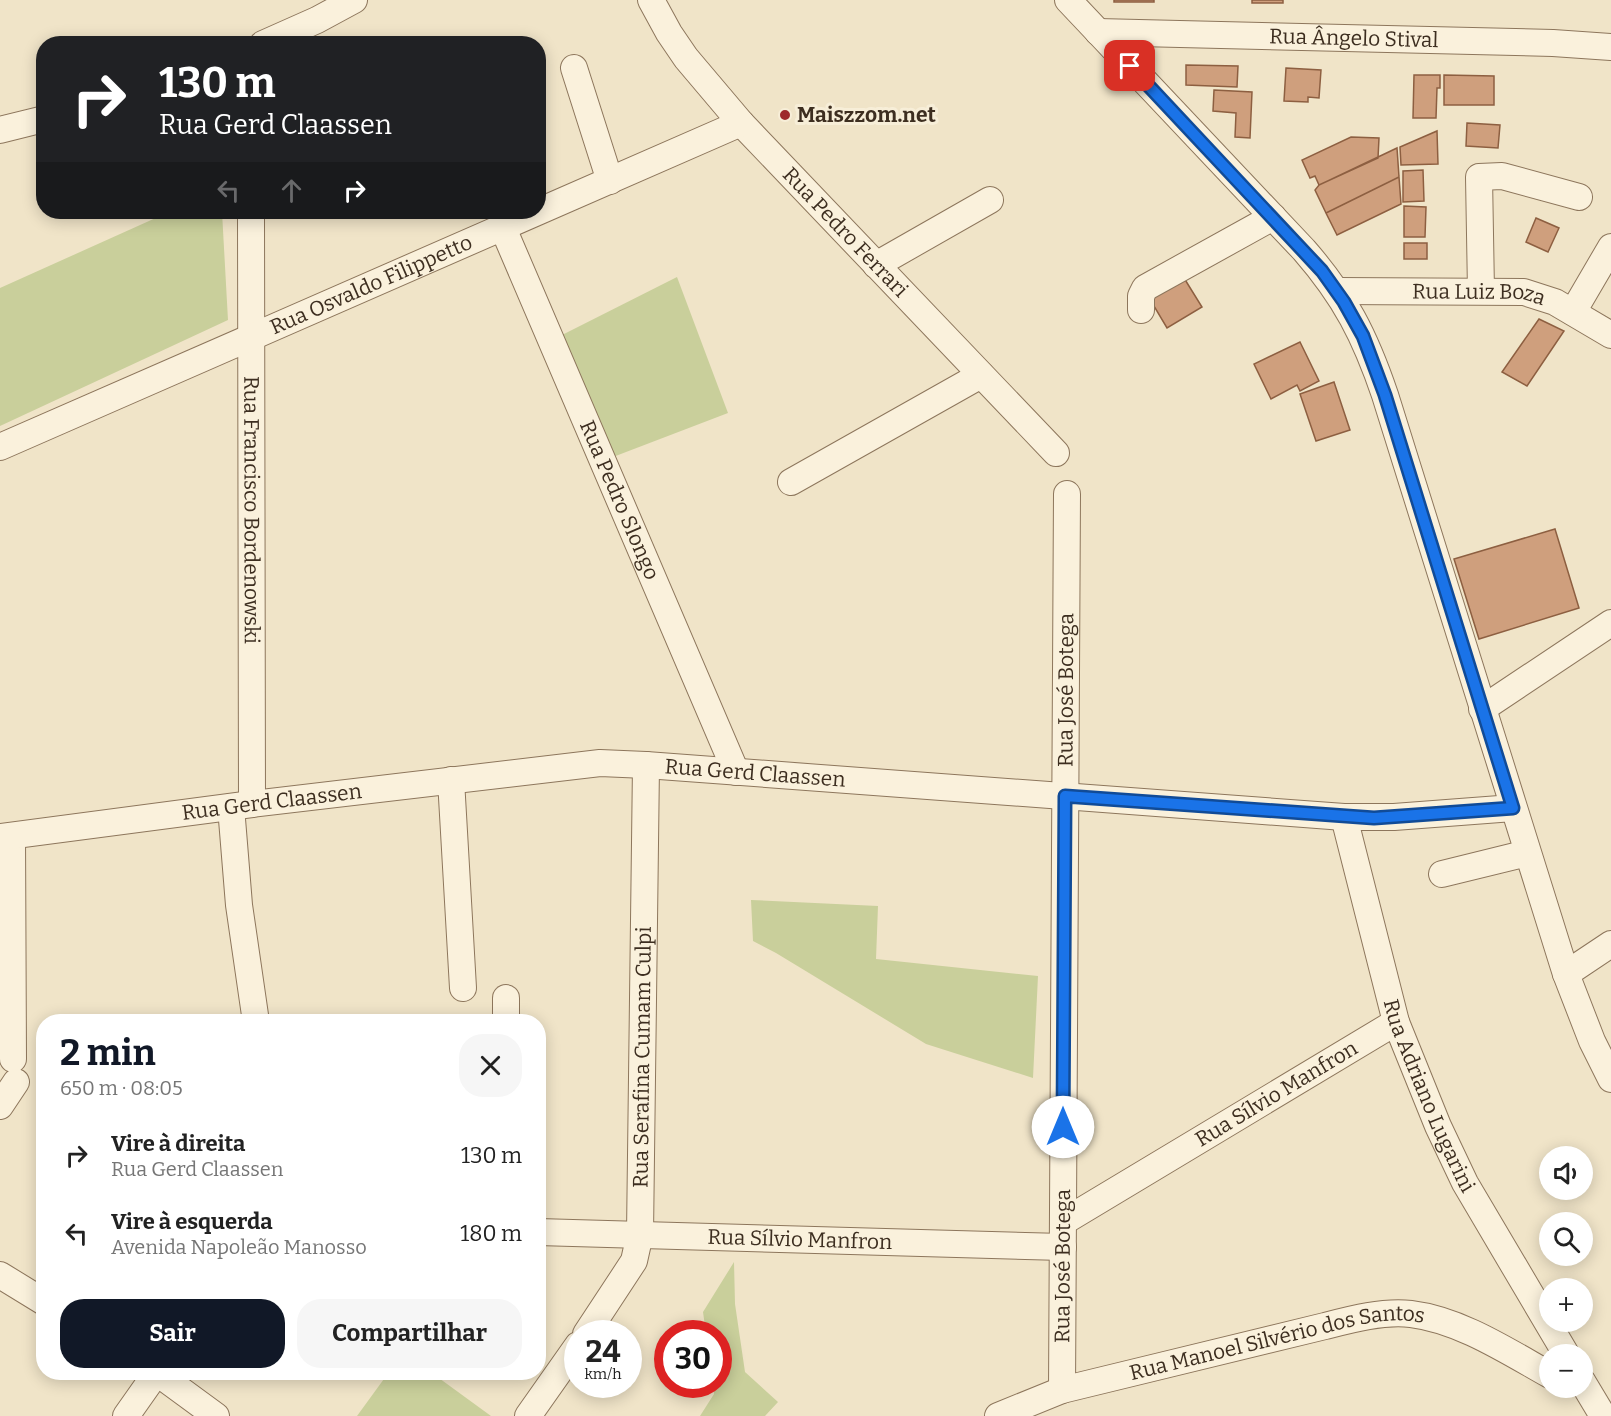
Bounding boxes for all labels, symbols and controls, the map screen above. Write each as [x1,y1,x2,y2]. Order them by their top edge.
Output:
street label: Rua Ângelo Stival [1269,23,1439,53]
pin [1104,40,1155,91]
icon: arrive [1113,49,1146,82]
text: 130 m [159,58,276,108]
icon: right [60,60,138,138]
place label: Maiszzom.net [797,102,936,128]
marker: Maiszzom.net [778,108,792,122]
text: Rua Gerd Claassen [159,109,392,141]
street label: Rua Pedro Ferrari [777,162,913,303]
icon: left [212,174,245,207]
icon: ahead [275,174,308,207]
icon: right [338,174,371,207]
street label: Rua Osvaldo Filippetto [266,229,476,340]
street label: Rua Luiz Boza [1412,278,1549,311]
street label: Rua Francisco Bordenowski [238,376,265,644]
street label: Rua Pedro Slongo [574,416,665,584]
street label: Rua José Botega [1052,612,1079,767]
street label: Rua Gerd Claassen [664,753,846,793]
street label: Rua Gerd Claassen [180,778,363,826]
street label: Rua Serafina Cumam Culpi [628,926,657,1188]
street label: Rua Adriano Lugarini [1378,996,1481,1197]
text: 2 min [60,1031,156,1075]
button: close [459,1034,522,1097]
street label: Rua Sílvio Manfron [1191,1035,1362,1153]
text: 650 m · 08:05 [60,1076,183,1100]
position arrow [1031,1095,1095,1159]
text: Vire à direita [111,1130,245,1157]
icon: right [60,1139,93,1172]
text: 130 m [461,1142,522,1169]
map controls [1539,1146,1593,1398]
button: sound [1539,1146,1593,1200]
text: Rua Gerd Claassen [111,1157,283,1181]
street label: Rua José Botega [1049,1188,1076,1343]
text: Vire à esquerda [111,1208,272,1235]
button: search [1539,1212,1593,1266]
icon: left [60,1217,93,1250]
text: 180 m [460,1220,522,1247]
street label: Rua Sílvio Manfron [707,1224,893,1255]
text: Avenida Napoleão Manosso [111,1235,367,1259]
button: + [1539,1278,1593,1332]
button: Sair [60,1299,285,1368]
button: Compartilhar [297,1299,522,1368]
street label: Rua Manoel Silvério dos Santos [1127,1300,1427,1386]
speed limit sign: 30 [654,1320,732,1398]
text: 24 [585,1334,621,1370]
button: − [1539,1344,1593,1398]
text: km/h [584,1365,622,1383]

